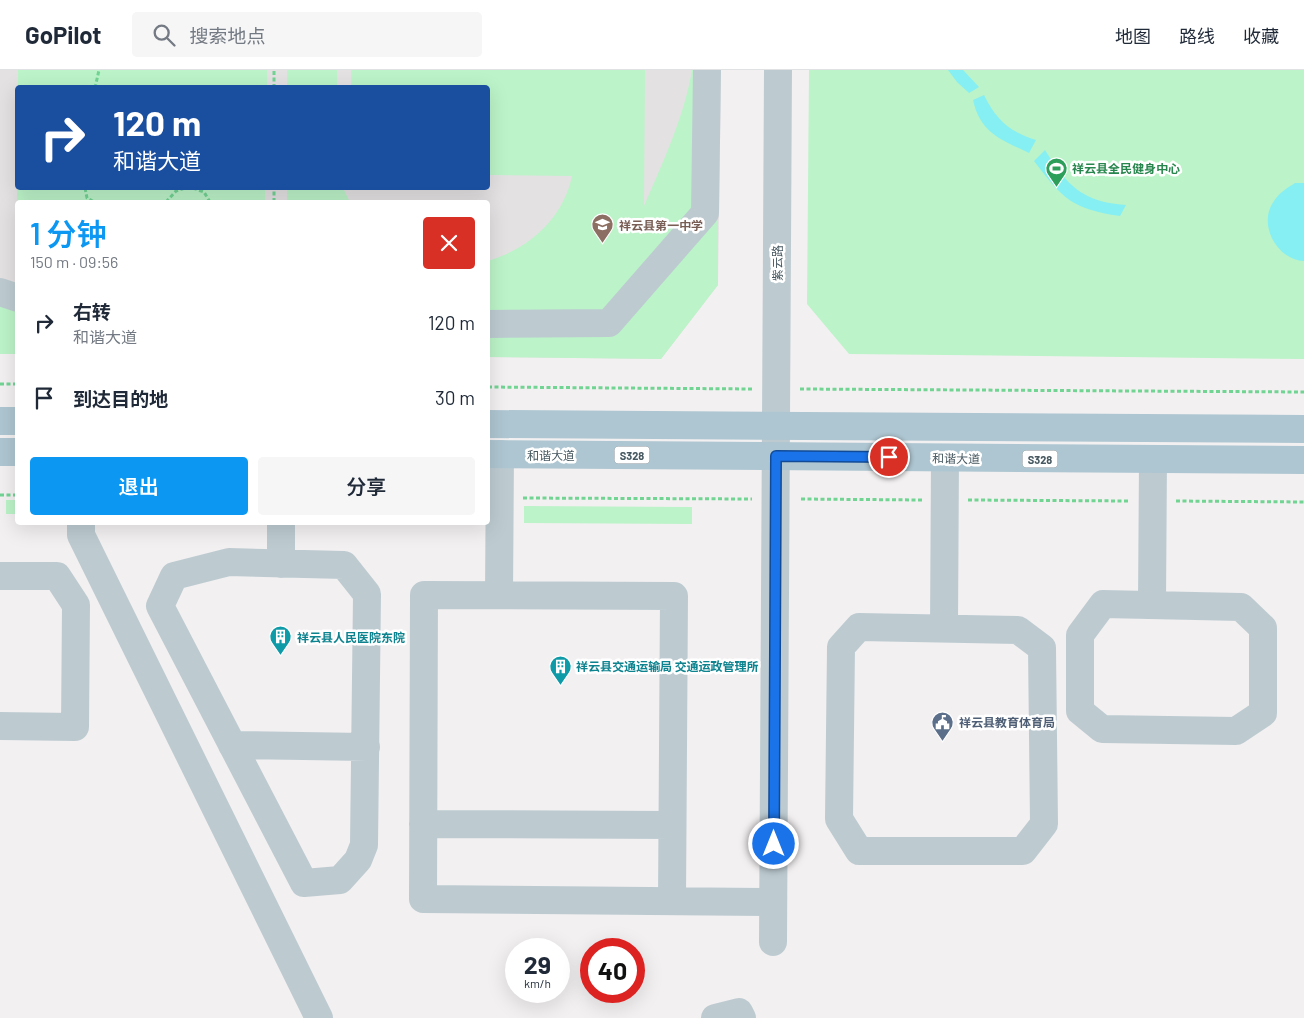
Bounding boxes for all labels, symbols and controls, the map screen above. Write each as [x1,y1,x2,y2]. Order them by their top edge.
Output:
search box [132,12,482,57]
text: GoPilot [25,20,102,49]
icon: search [150,21,178,49]
text: 搜索地点 [190,24,266,47]
text: 地图 [1115,25,1151,47]
text: 路线 [1179,25,1215,47]
text: 收藏 [1243,25,1279,47]
text: 120 m [113,101,201,143]
icon: right [30,105,95,170]
text: 和谐大道 [113,147,201,173]
sports icon: 祥云县全民健身中心 [1044,156,1068,187]
place label: 祥云县全民健身中心 [1072,161,1180,175]
school or university icon: 祥云县第一中学 [591,213,615,244]
text: 1 分钟 [30,215,107,251]
button: close [423,217,475,269]
place label: 祥云县第一中学 [619,218,703,232]
street label: 紫云路 [770,245,784,281]
text: 150 m · 09:56 [30,252,118,271]
text: 右转 [73,300,111,323]
icon: right [30,309,58,337]
text: 120 m [428,311,475,334]
text: 和谐大道 [73,327,137,346]
icon: arrive [30,384,58,412]
text: 30 m [435,386,475,409]
text: 到达目的地 [73,387,168,410]
pin [868,436,910,478]
icon: arrive [875,443,903,471]
road number: S328 [614,446,650,464]
street label: 和谐大道 [527,448,575,462]
road number: S328 [1022,450,1058,468]
street label: 和谐大道 [932,451,980,465]
button: 退出 [30,457,248,515]
button: 分享 [258,457,475,515]
building icon: 祥云县人民医院东院 [269,625,293,656]
place label: 祥云县人民医院东院 [297,630,405,644]
building icon: 祥云县交通运输局 交通运政管理所 [548,654,572,685]
place label: 祥云县交通运输局 交通运政管理所 [576,659,758,673]
public building icon: 祥云县教育体育局 [931,710,955,741]
place label: 祥云县教育体育局 [959,715,1055,729]
position arrow [747,817,799,869]
speed limit sign: 40 [580,938,645,1003]
text: 29 [524,949,551,979]
text: km/h [524,976,551,990]

